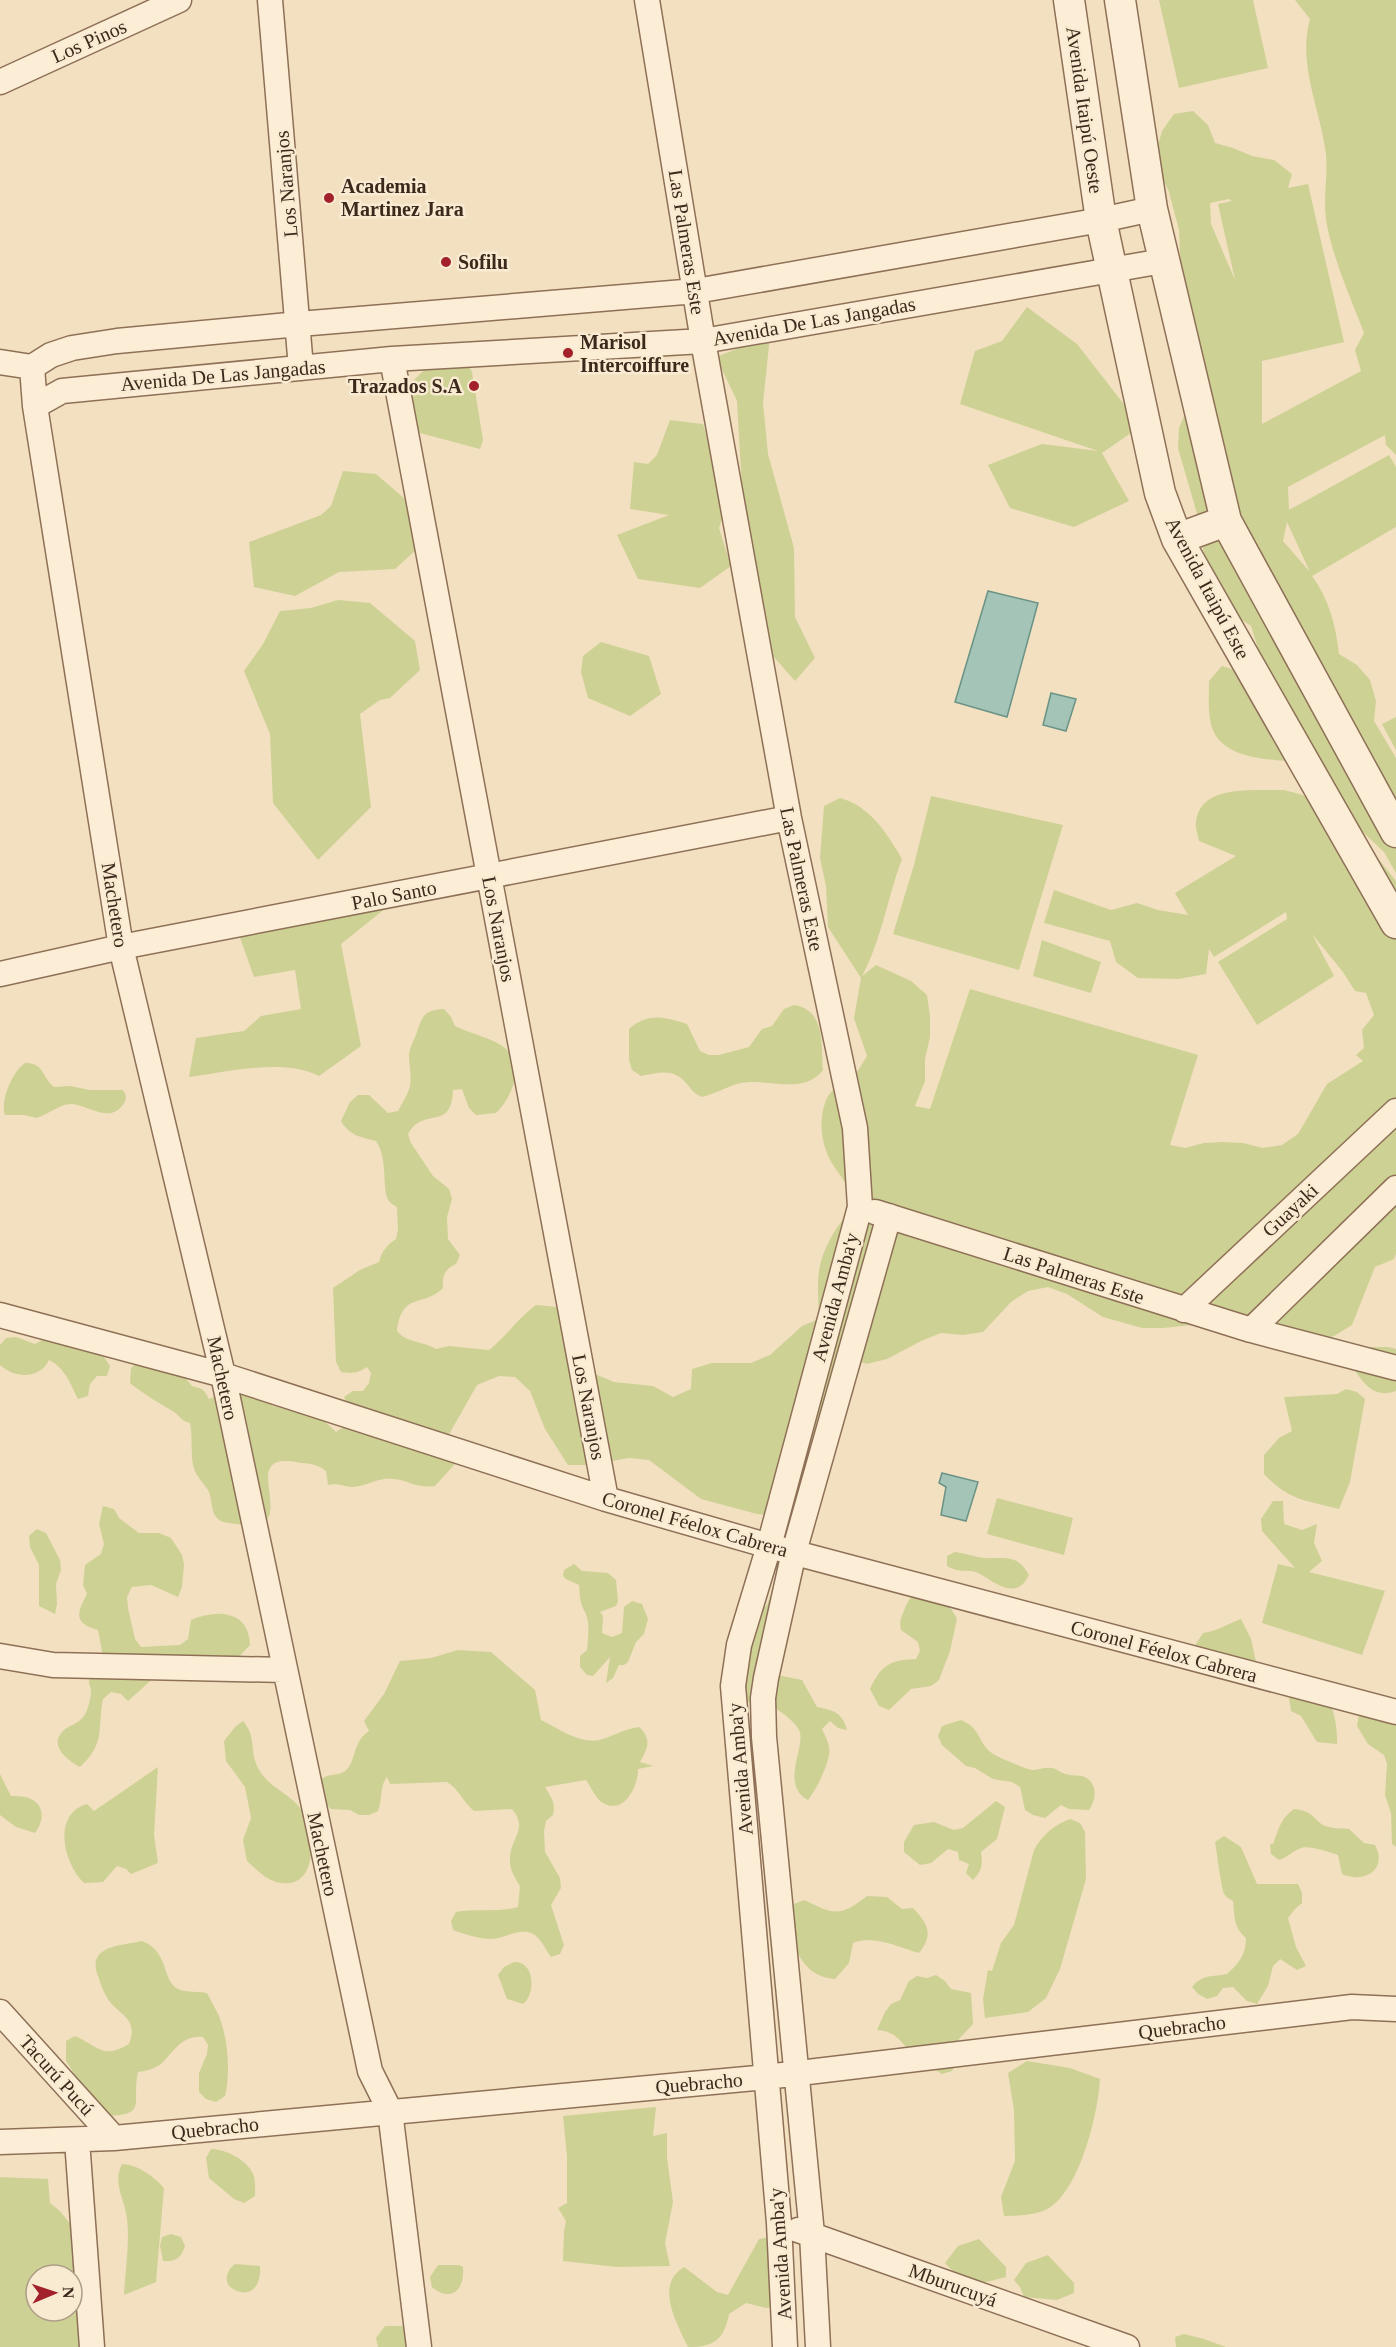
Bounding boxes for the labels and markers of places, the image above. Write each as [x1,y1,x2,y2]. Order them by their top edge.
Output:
place label: Academia Martinez Jara [341,175,464,220]
marker: Academia Martinez Jara [322,191,336,205]
place label: Sofilu [458,251,508,273]
marker: Sofilu [439,255,453,269]
place label: Marisol Intercoiffure [580,331,689,376]
marker: Marisol Intercoiffure [561,346,575,360]
place label: Trazados S.A [348,375,463,397]
marker: Trazados S.A [467,379,481,393]

